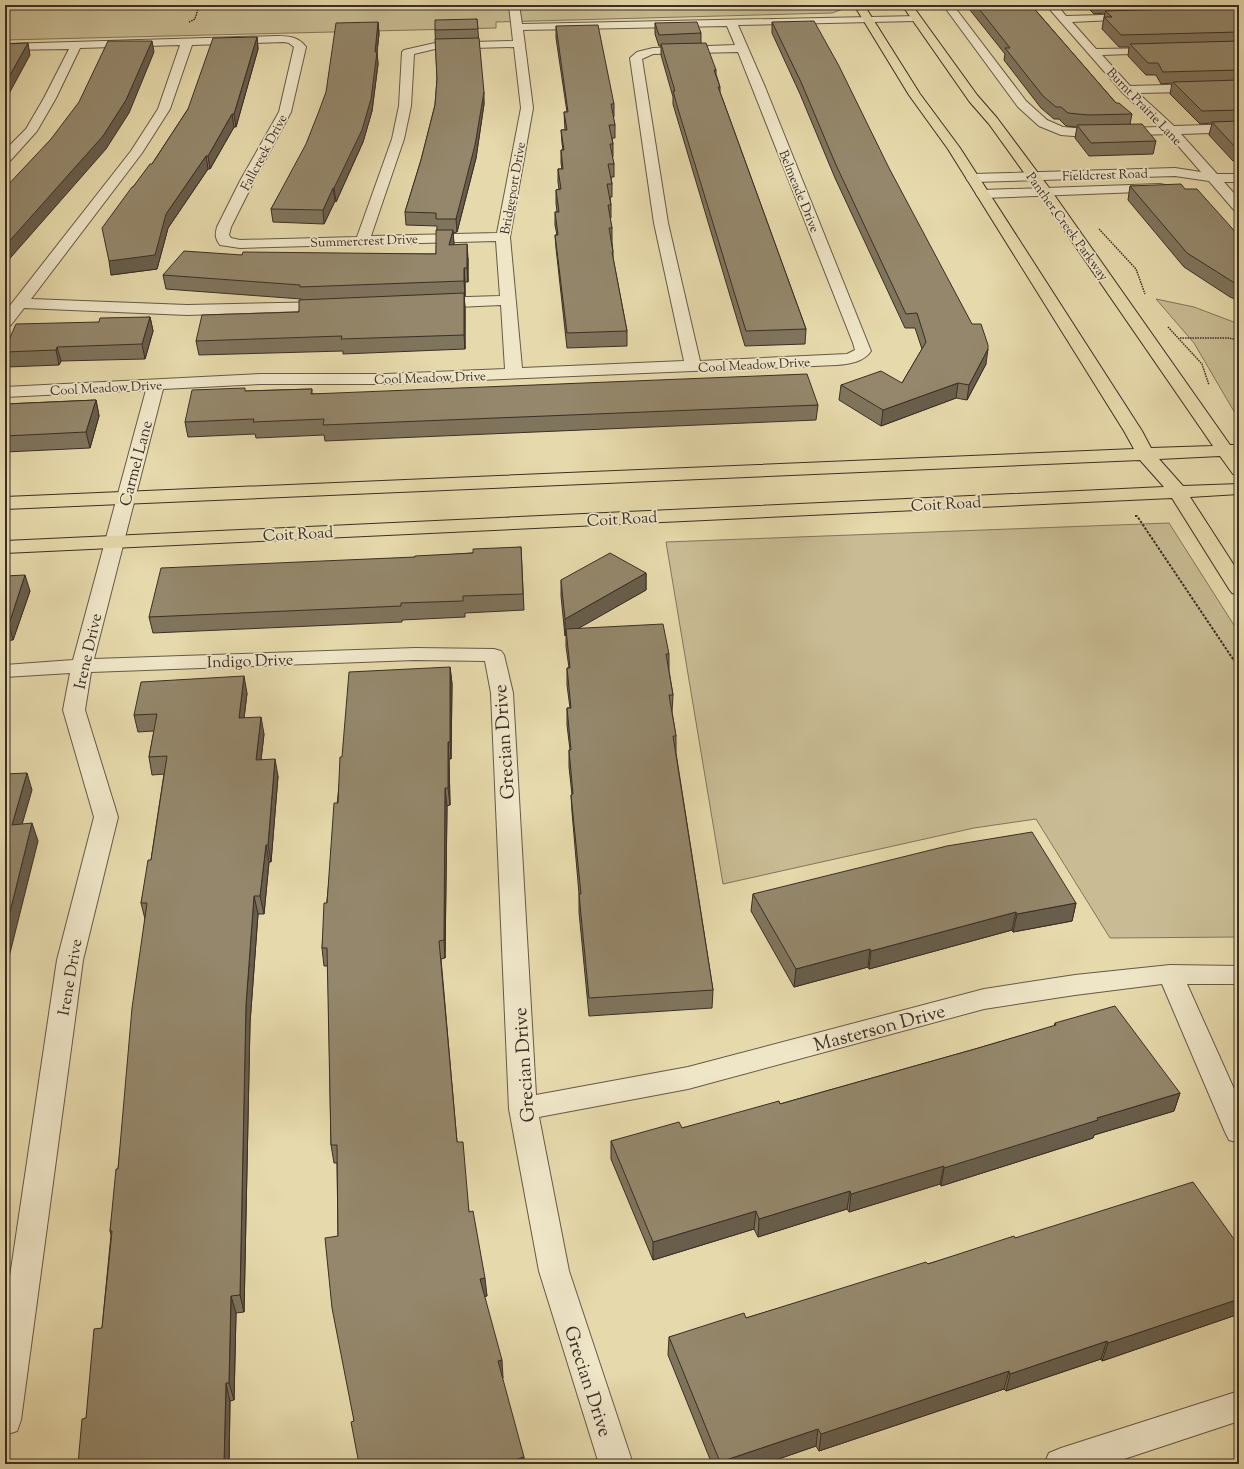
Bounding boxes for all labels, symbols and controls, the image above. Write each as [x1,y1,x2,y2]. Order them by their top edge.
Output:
street label: Burnt Prairie Lane [1102,65,1185,150]
street label: Fallcreek Drive [237,112,292,194]
street label: Bridgeport Drive [497,141,531,236]
street label: Belmeade Drive [773,148,823,236]
street label: Fieldcrest Road [1062,165,1149,186]
street label: Panther Creek Parkway [1021,169,1112,285]
street label: Summercrest Drive [310,231,418,253]
street label: Cool Meadow Drive [698,354,811,378]
street label: Cool Meadow Drive [374,368,486,390]
street label: Cool Meadow Drive [50,377,163,401]
street label: Carmel Lane [115,418,160,509]
street label: Coit Road [910,492,982,519]
street label: Coit Road [586,507,658,534]
street label: Coit Road [262,522,334,549]
street label: Irene Drive [70,611,109,692]
street label: Indigo Drive [206,649,294,675]
street label: Grecian Drive [488,683,523,800]
street label: Irene Drive [53,937,90,1018]
street label: Masterson Drive [811,999,948,1060]
street label: Grecian Drive [508,1006,543,1123]
street label: Grecian Drive [556,1323,617,1441]

